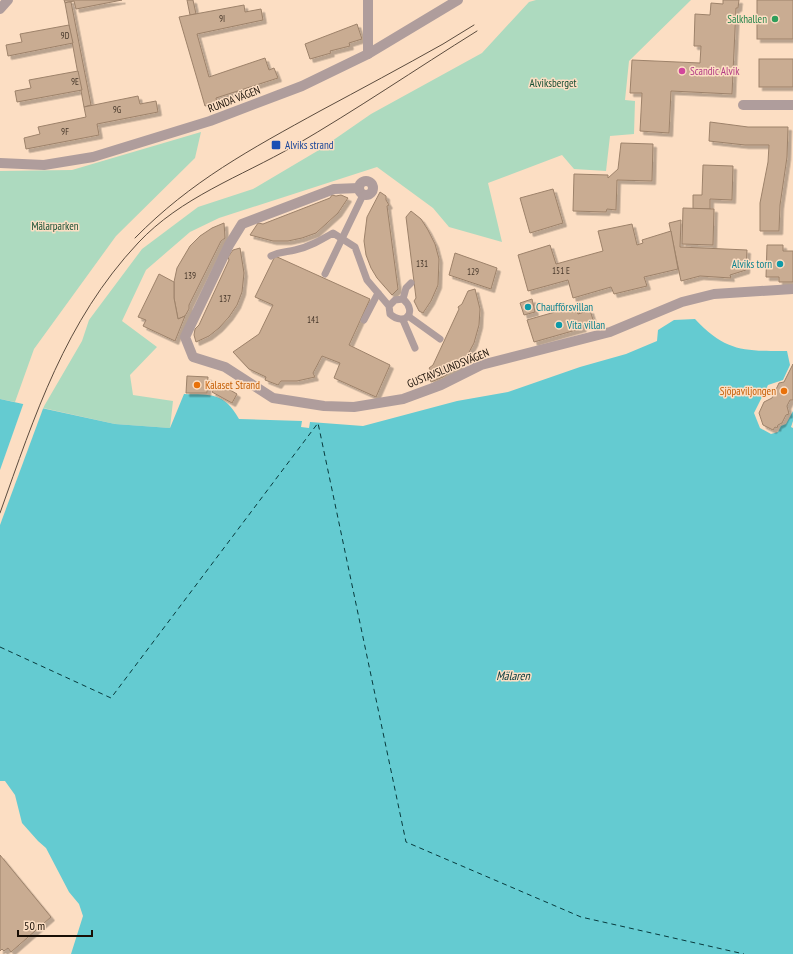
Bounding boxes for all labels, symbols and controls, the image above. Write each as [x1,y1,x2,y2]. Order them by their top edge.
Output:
place label: Salkhallen [727,12,767,26]
house number: 9I [219,13,225,24]
marker: Salkhallen [770,14,780,24]
house number: 9D [61,30,70,41]
place label: Scandic Alvik [690,64,740,78]
marker: Scandic Alvik [677,66,687,76]
house number: 9E [71,76,79,87]
park label: Alviksberget [529,76,577,90]
street label: RUNDA VÄGEN [206,83,262,115]
house number: 9G [113,104,122,115]
house number: 9F [61,126,69,137]
place label: Alviks strand [285,138,334,152]
marker: Alviks strand [270,139,282,151]
park label: Mälarparken [31,219,79,233]
place label: Alviks torn [732,257,772,271]
house number: 131 [416,258,428,269]
marker: Alviks torn [775,259,785,269]
house number: 151 E [552,265,570,276]
house number: 129 [467,266,479,277]
house number: 139 [184,270,196,281]
house number: 137 [219,293,231,304]
place label: Chaufförsvillan [536,300,593,314]
marker: Chaufförsvillan [523,302,533,312]
house number: 141 [307,314,319,325]
place label: Vita villan [566,318,605,332]
marker: Vita villan [554,320,564,330]
street label: GUSTAVSLUNDSVÄGEN [405,345,491,391]
place label: Kalaset Strand [205,378,260,392]
marker: Kalaset Strand [192,380,202,390]
place label: Sjöpaviljongen [720,384,776,398]
marker: Sjöpaviljongen [779,386,789,396]
water label: Mälaren [496,668,531,683]
scale bar [18,912,92,938]
text: 50 m [24,918,45,933]

